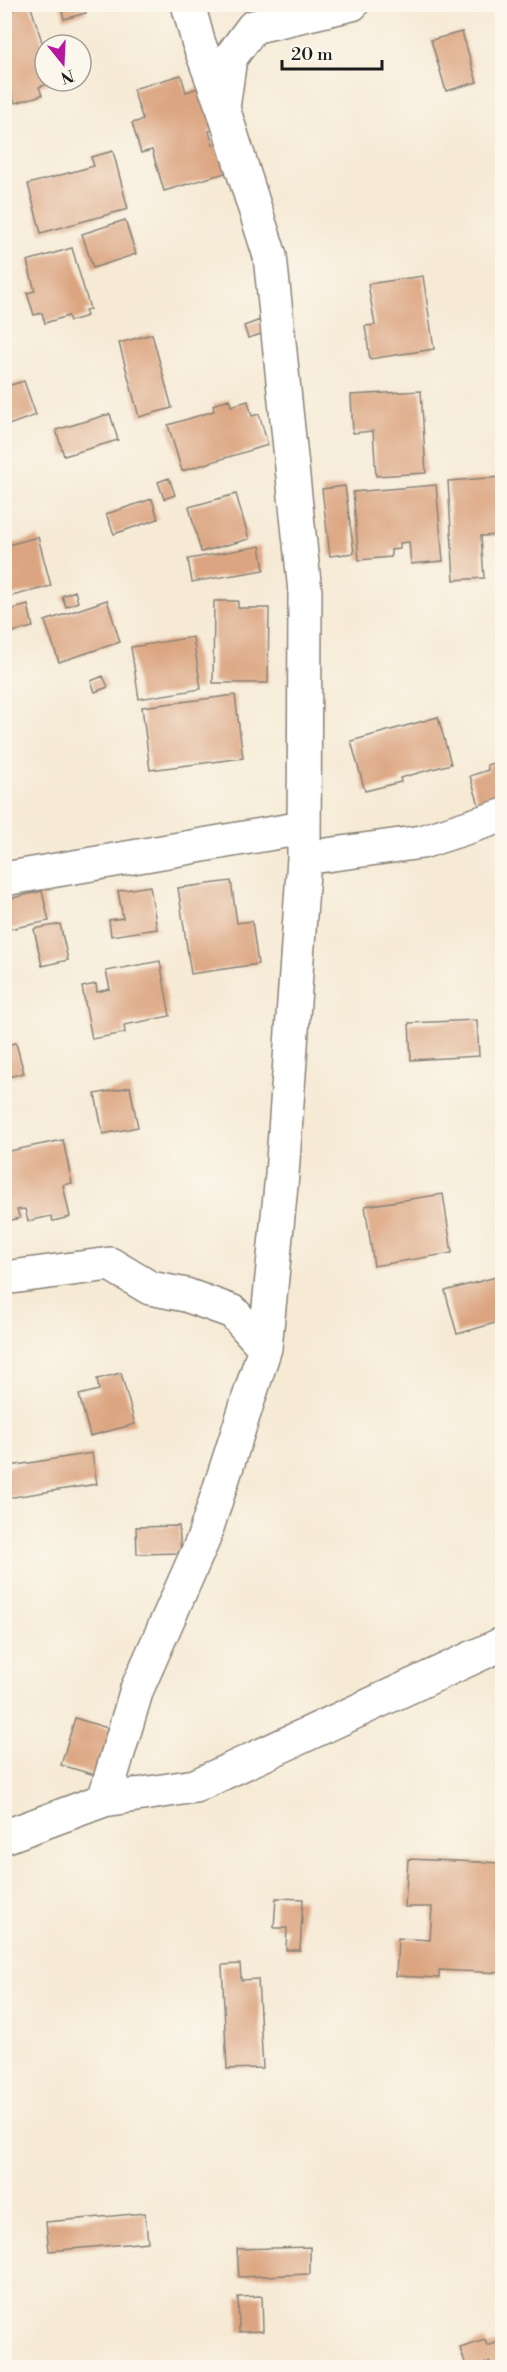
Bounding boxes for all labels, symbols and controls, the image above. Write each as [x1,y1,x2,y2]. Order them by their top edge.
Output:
north arrow [33,33,93,93]
scale bar [282,33,382,71]
text: 20 m [291,43,333,66]
text: N [58,65,76,88]

